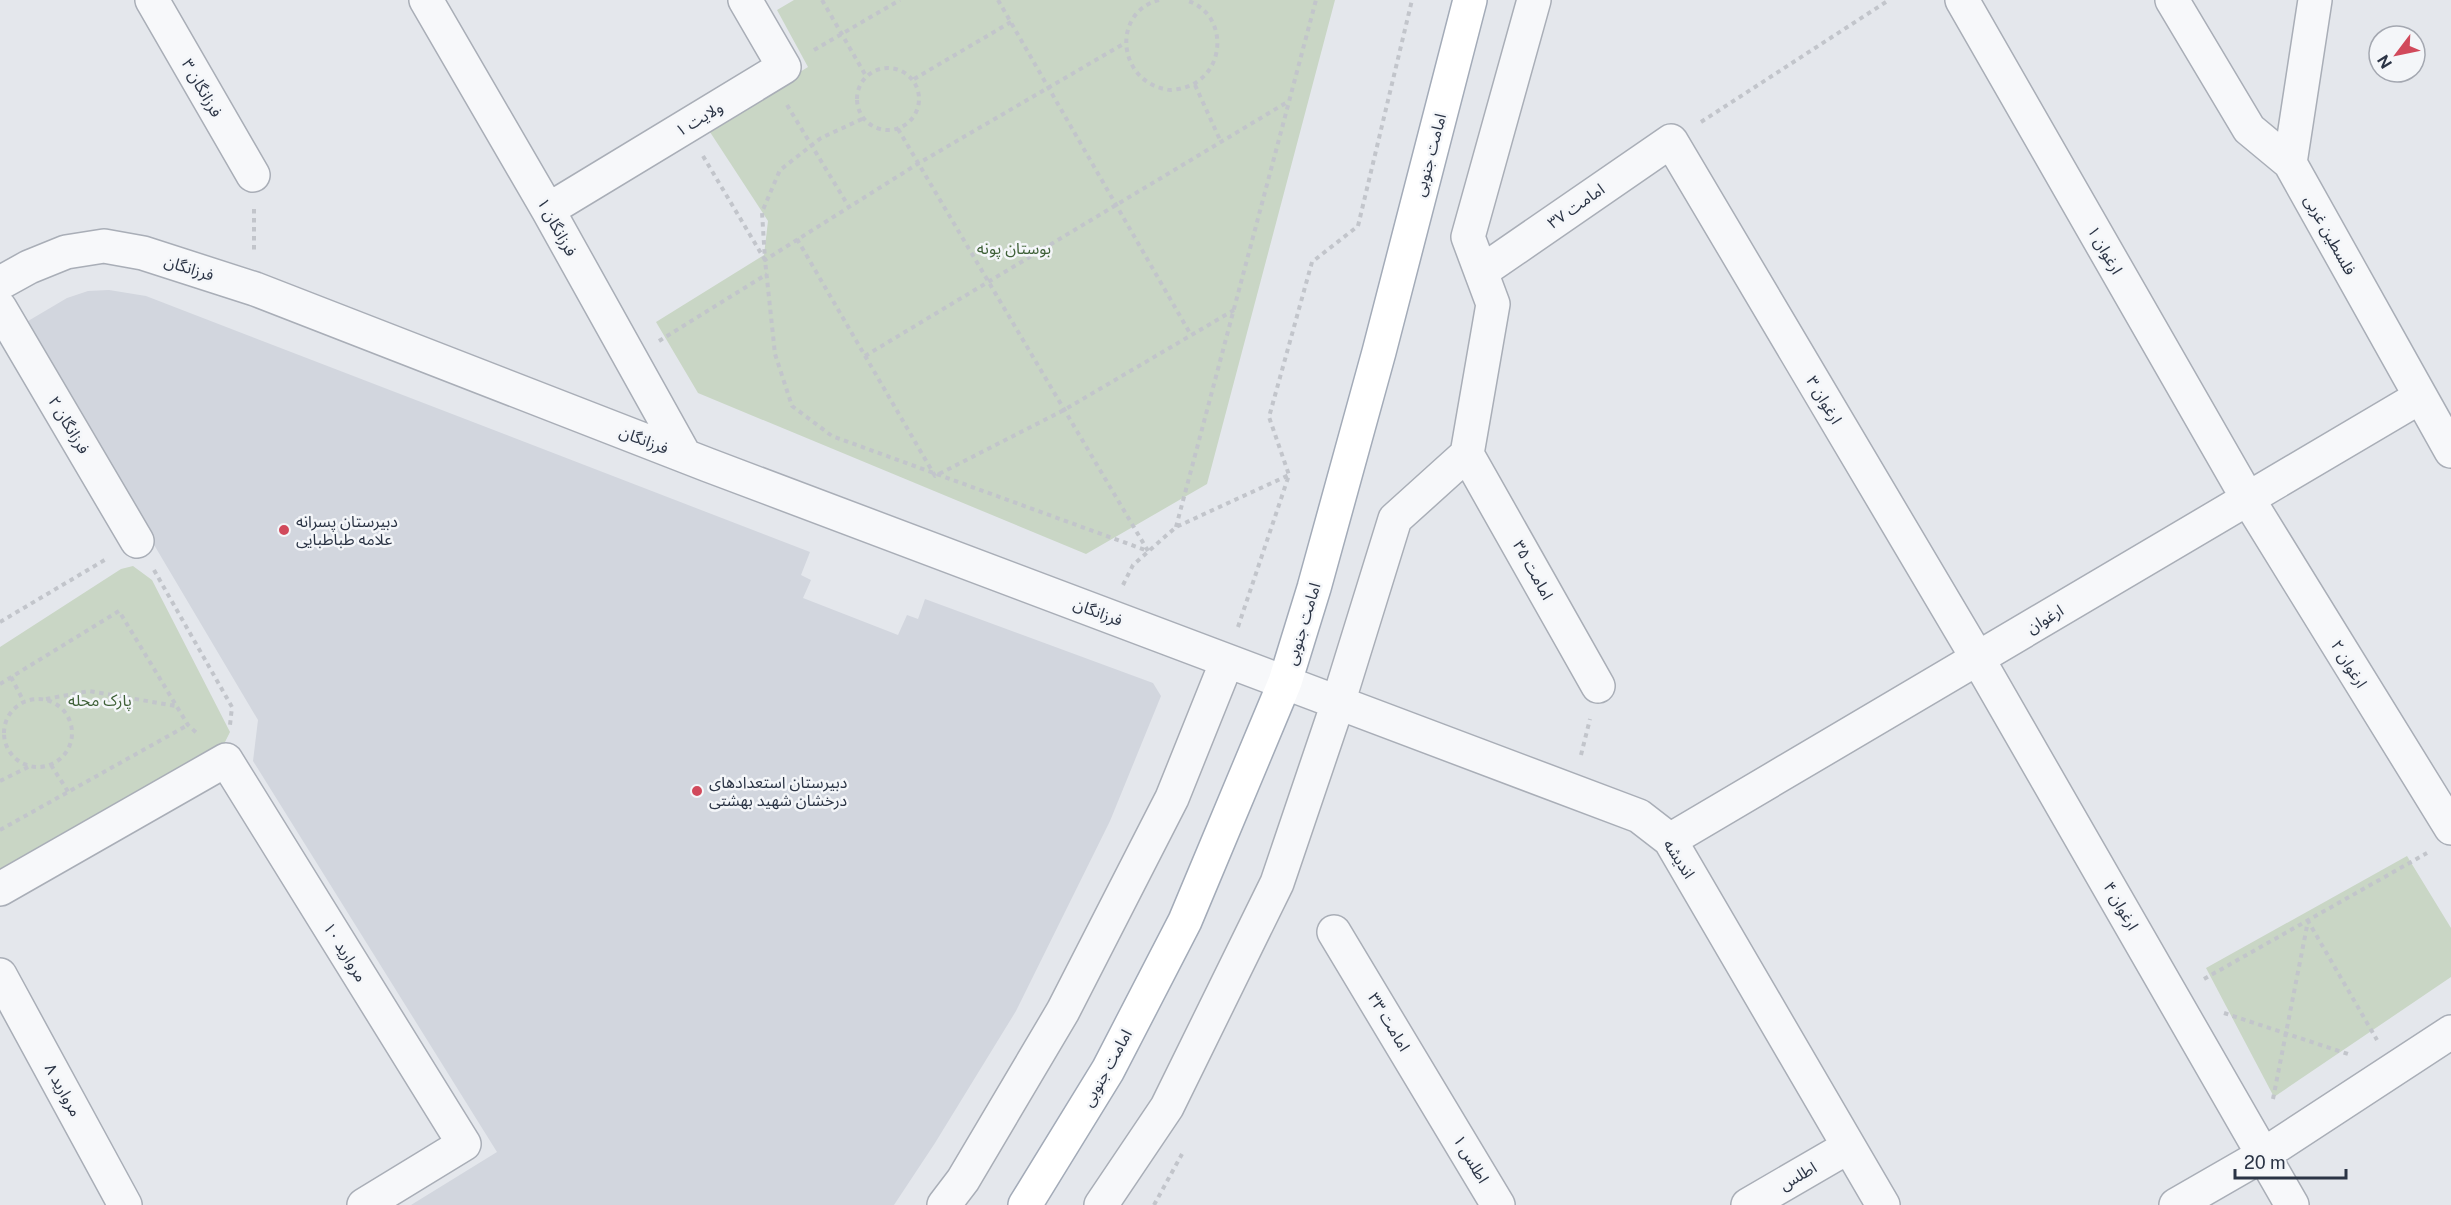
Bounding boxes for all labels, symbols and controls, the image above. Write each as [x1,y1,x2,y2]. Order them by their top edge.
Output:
north arrow [2367,24,2427,84]
text: N [2373,51,2396,72]
street label: فرزانگان ۳ [178,56,226,120]
street label: ولایت ۱ [672,98,726,140]
street label: امامت جنوبی [1410,111,1450,199]
street label: امامت ۳۷ [1544,180,1608,232]
street label: فلسطین غربی [2300,192,2360,278]
street label: فرزانگان ۱ [533,194,581,260]
street label: ارغوان ۱ [2084,222,2126,278]
park label: بوستان پونه [977,239,1051,259]
street label: فرزانگان [162,251,216,285]
street label: ارغوان ۳ [1802,373,1846,427]
street label: فرزانگان ۲ [44,393,94,457]
street label: فرزانگان [617,422,671,458]
place label: دبیرستان پسرانه علامه طباطبایی [296,512,398,549]
marker: دبیرستان پسرانه علامه طباطبایی [277,523,291,537]
street label: امامت ۳۵ [1509,537,1557,603]
street label: امامت جنوبی [1281,580,1325,668]
street label: فرزانگان [1071,594,1125,630]
street label: ارغوان [2023,601,2067,637]
street label: ارغوان ۲ [2327,637,2371,691]
park label: پارک محله [68,691,132,711]
place label: دبیرستان استعدادهای درخشان شهید بهشتی [709,773,847,810]
marker: دبیرستان استعدادهای درخشان شهید بهشتی [690,784,704,798]
street label: اندیشه [1659,836,1699,882]
street label: ارغوان ۴ [2100,878,2142,934]
street label: مروارید ۱۰ [319,919,371,985]
street label: امامت ۳۳ [1364,989,1414,1055]
street label: امامت جنوبی [1078,1026,1136,1110]
street label: مروارید ۸ [41,1060,85,1120]
street label: اطلس ۱ [1449,1131,1493,1187]
scale bar [2235,1142,2346,1180]
text: 20 m [2244,1152,2286,1173]
street label: اطلس [1776,1158,1820,1194]

